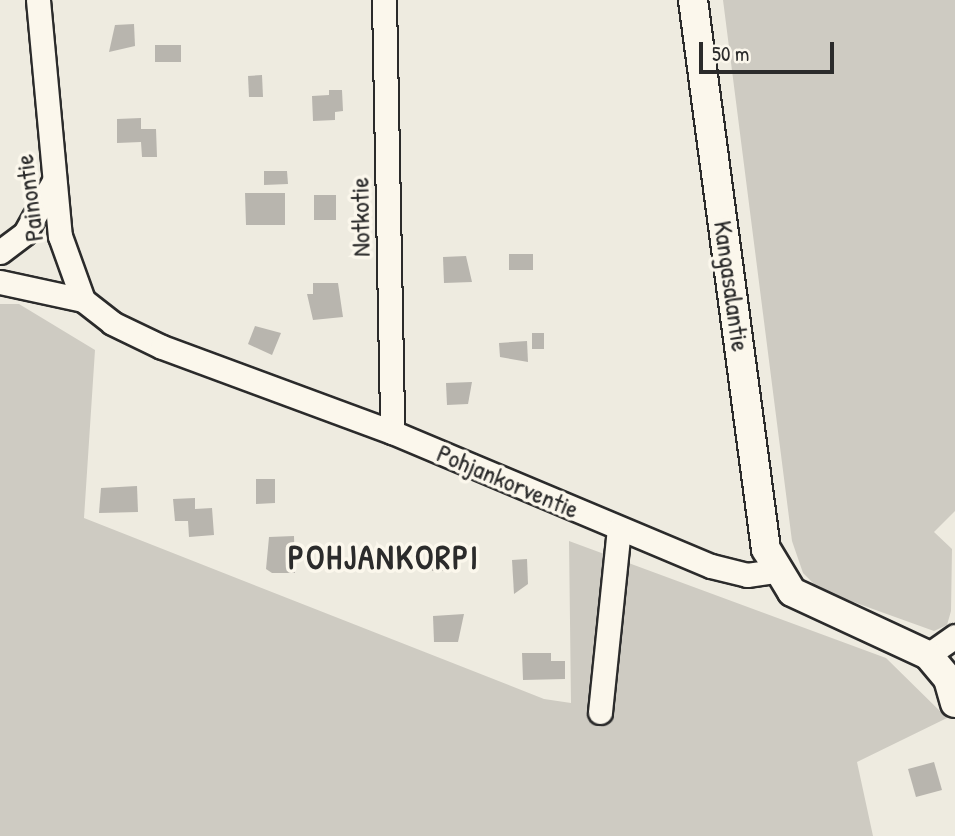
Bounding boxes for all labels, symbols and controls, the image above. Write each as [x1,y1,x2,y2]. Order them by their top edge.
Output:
scale bar [703,28,838,72]
text: 50 m [712,39,749,68]
street label: Painontie [8,153,50,243]
street label: Notkotie [344,177,376,257]
street label: Kangasalantie [707,219,757,353]
street label: Pohjankorventie [432,437,584,525]
district label: POHJANKORPI [289,538,479,578]

